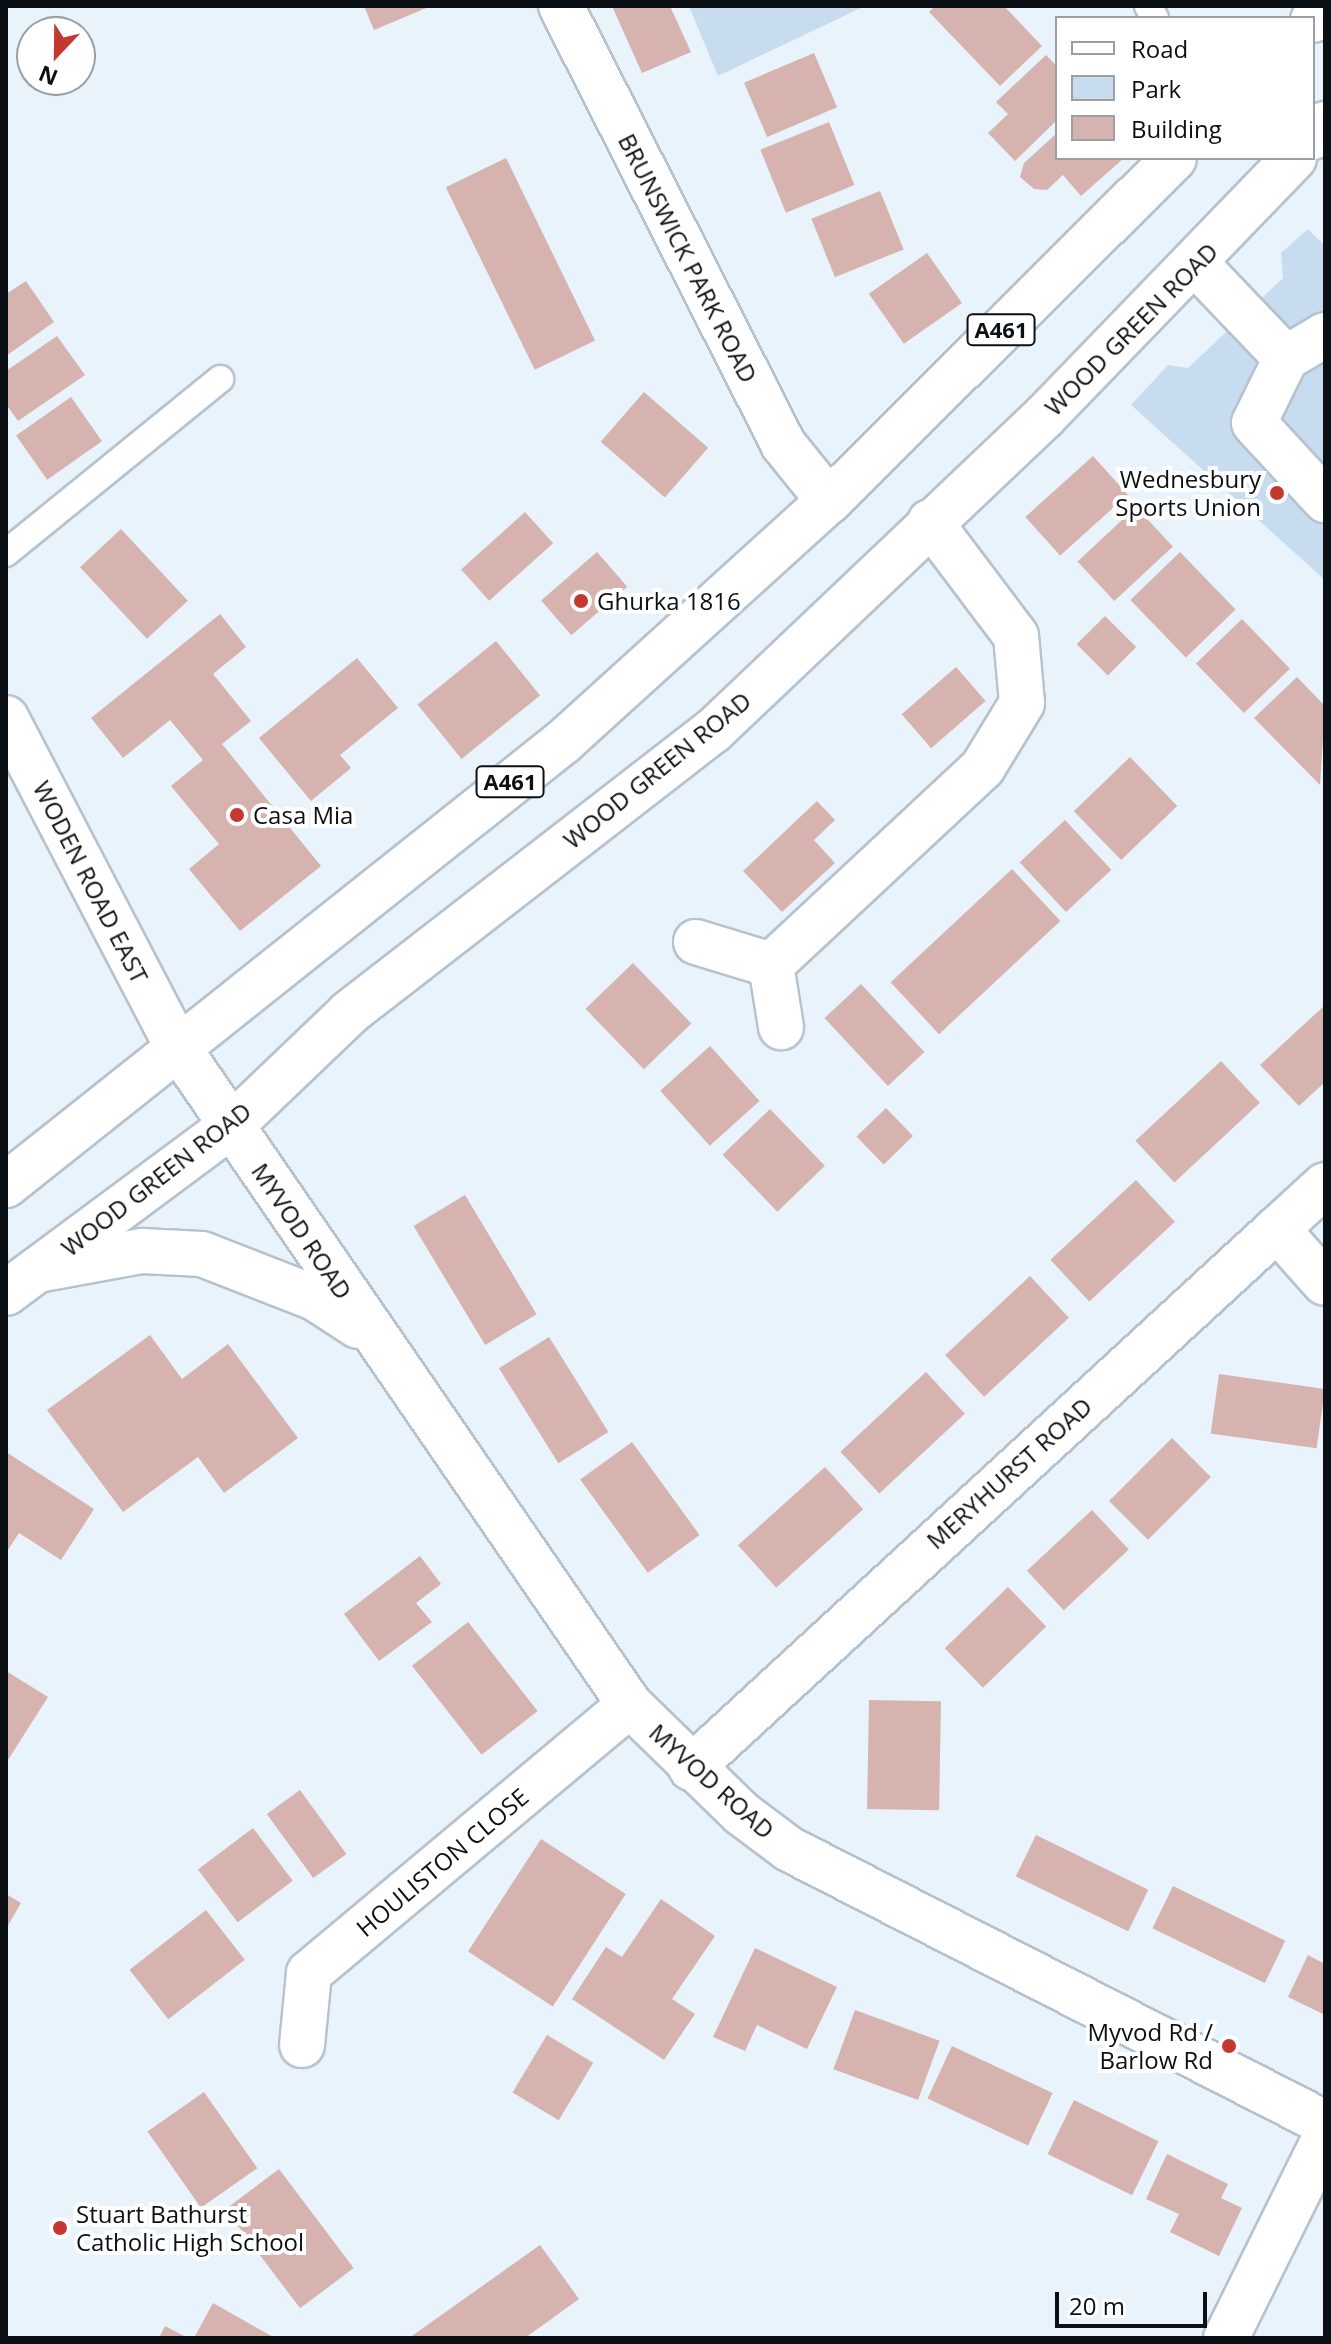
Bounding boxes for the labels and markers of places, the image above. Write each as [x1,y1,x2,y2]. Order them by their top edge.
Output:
place label: Wednesbury Sports Union [1115,465,1261,521]
marker: Wednesbury Sports Union [1268,484,1286,502]
place label: Ghurka 1816 [597,587,741,615]
marker: Ghurka 1816 [572,592,590,610]
place label: Casa Mia [253,801,353,829]
marker: Casa Mia [228,806,246,824]
place label: Myvod Rd / Barlow Rd [1088,2018,1213,2074]
marker: Myvod Rd / Barlow Rd [1220,2037,1238,2055]
place label: Stuart Bathurst Catholic High School [76,2200,304,2256]
marker: Stuart Bathurst Catholic High School [51,2219,69,2237]

